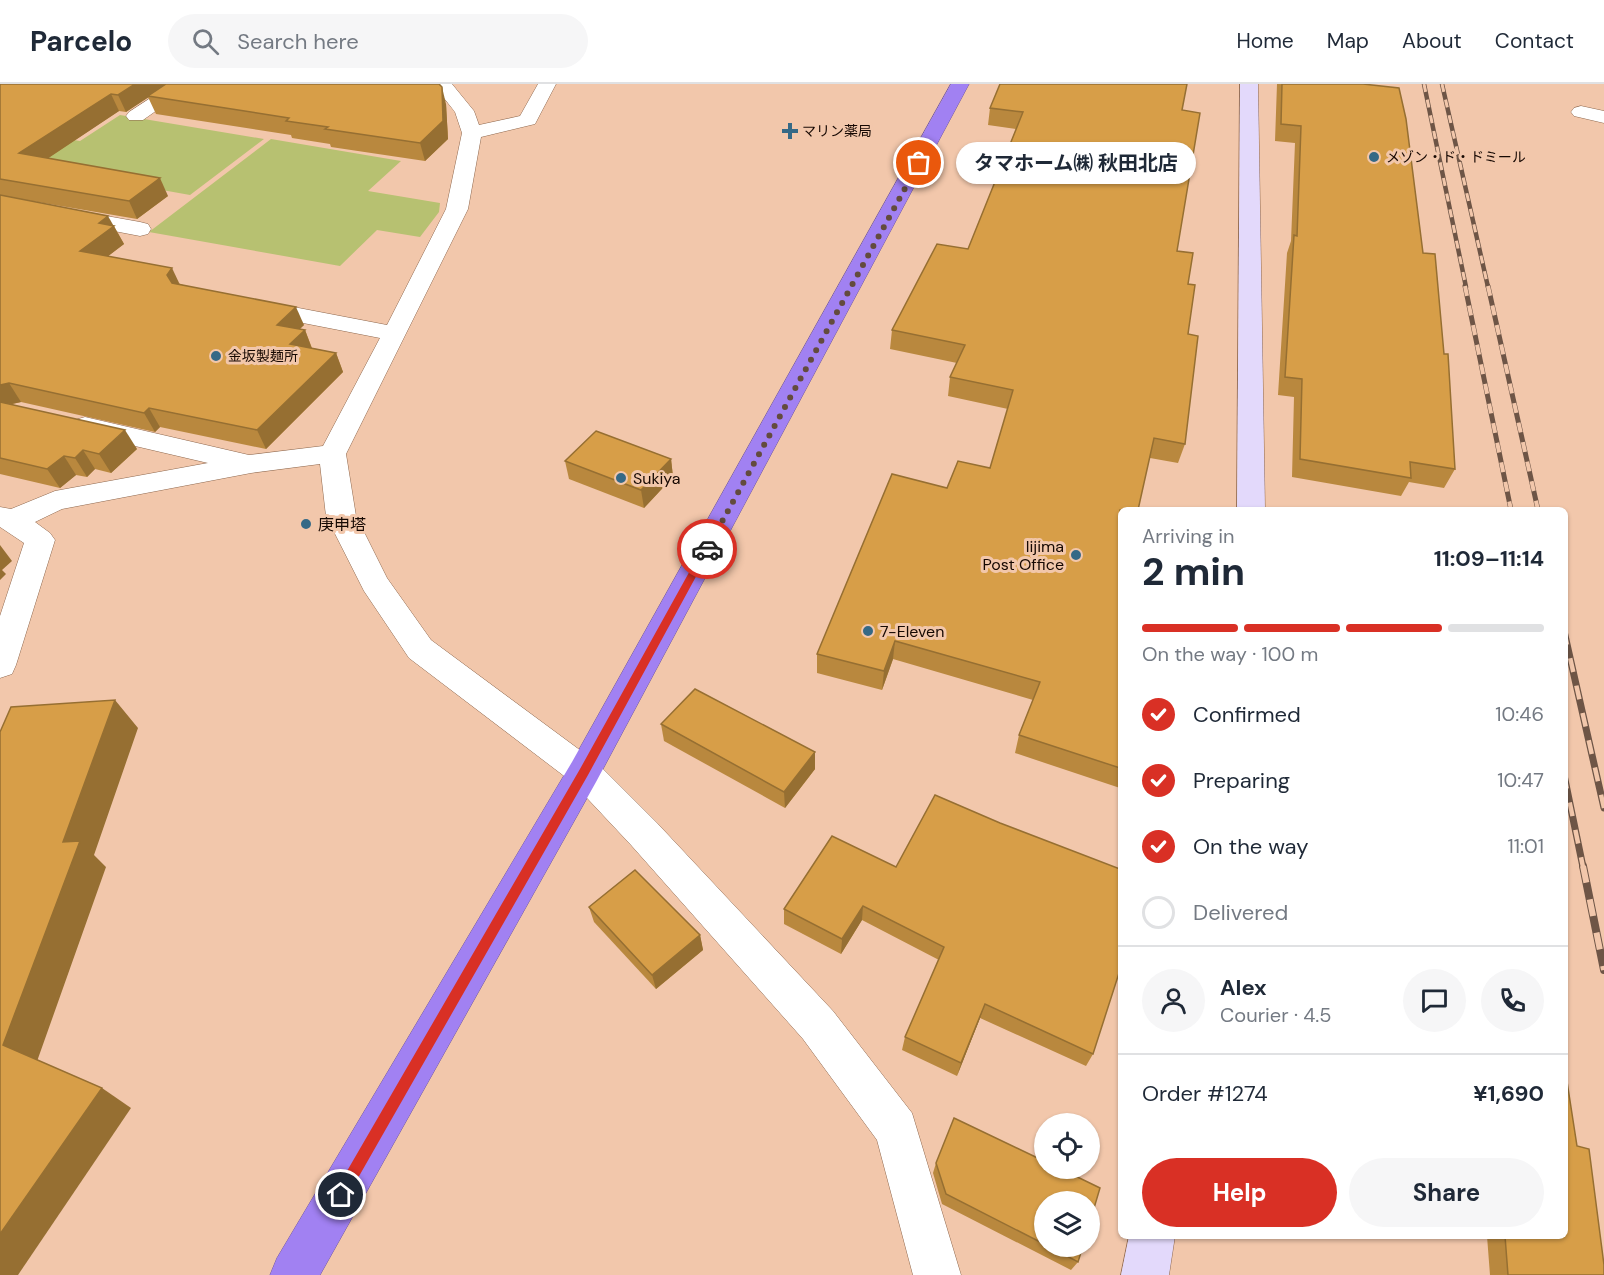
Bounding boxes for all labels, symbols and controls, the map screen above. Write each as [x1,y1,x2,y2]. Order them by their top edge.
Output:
search box [168,14,588,68]
text: Parcelo [30,23,132,60]
icon: search [189,25,222,58]
text: Search here [237,27,359,56]
text: Home [1236,27,1294,55]
text: Map [1327,27,1369,55]
text: About [1402,27,1462,55]
text: Contact [1495,27,1574,55]
place label: マリン薬局 [802,122,872,140]
marker: マリン薬局 [783,124,797,138]
pin [893,137,944,188]
callout: タマホーム㈱ 秋田北店 [955,142,1195,184]
icon: bag [902,146,935,179]
place label: メゾン・ド・ドミール [1386,148,1526,166]
text: タマホーム㈱ 秋田北店 [974,150,1178,176]
marker: メゾン・ド・ドミール [1367,150,1381,164]
place label: 金坂製麺所 [228,347,298,365]
marker: 金坂製麺所 [209,349,223,363]
place label: Sukiya [633,468,680,489]
marker: Sukiya [614,471,628,485]
place label: 庚申塔 [318,514,366,535]
marker: 庚申塔 [299,517,313,531]
courier [677,519,737,579]
text: Arriving in [1142,523,1234,549]
icon: car [691,533,724,566]
place label: Iijima Post Office [982,536,1064,575]
text: 11:09–11:14 [1434,544,1544,573]
text: 2 min [1142,546,1245,597]
marker: Iijima Post Office [1069,548,1083,562]
place label: 7-Eleven [880,621,944,642]
marker: 7-Eleven [861,624,875,638]
text: On the way · 100 m [1142,641,1318,667]
icon: check [1142,698,1175,731]
text: Confirmed [1193,700,1301,729]
text: 10:46 [1495,701,1544,727]
icon: check [1142,764,1175,797]
text: Preparing [1193,766,1290,795]
text: 10:47 [1497,767,1544,793]
icon: check [1142,830,1175,863]
text: On the way [1193,832,1308,861]
text: 11:01 [1508,833,1544,859]
text: Delivered [1193,898,1288,927]
button: person [1142,969,1205,1032]
button: chat [1403,969,1466,1032]
button: phone [1481,969,1544,1032]
text: Alex [1220,973,1267,1002]
text: Courier · 4.5 [1220,1002,1332,1028]
text: Order #1274 [1142,1079,1268,1108]
text: ¥1,690 [1473,1079,1544,1108]
map controls [1034,1113,1100,1257]
button: locate [1034,1113,1100,1179]
button: Help [1142,1158,1337,1227]
button: Share [1349,1158,1544,1227]
pin [315,1169,366,1220]
icon: home [324,1178,357,1211]
button: layers [1034,1191,1100,1257]

